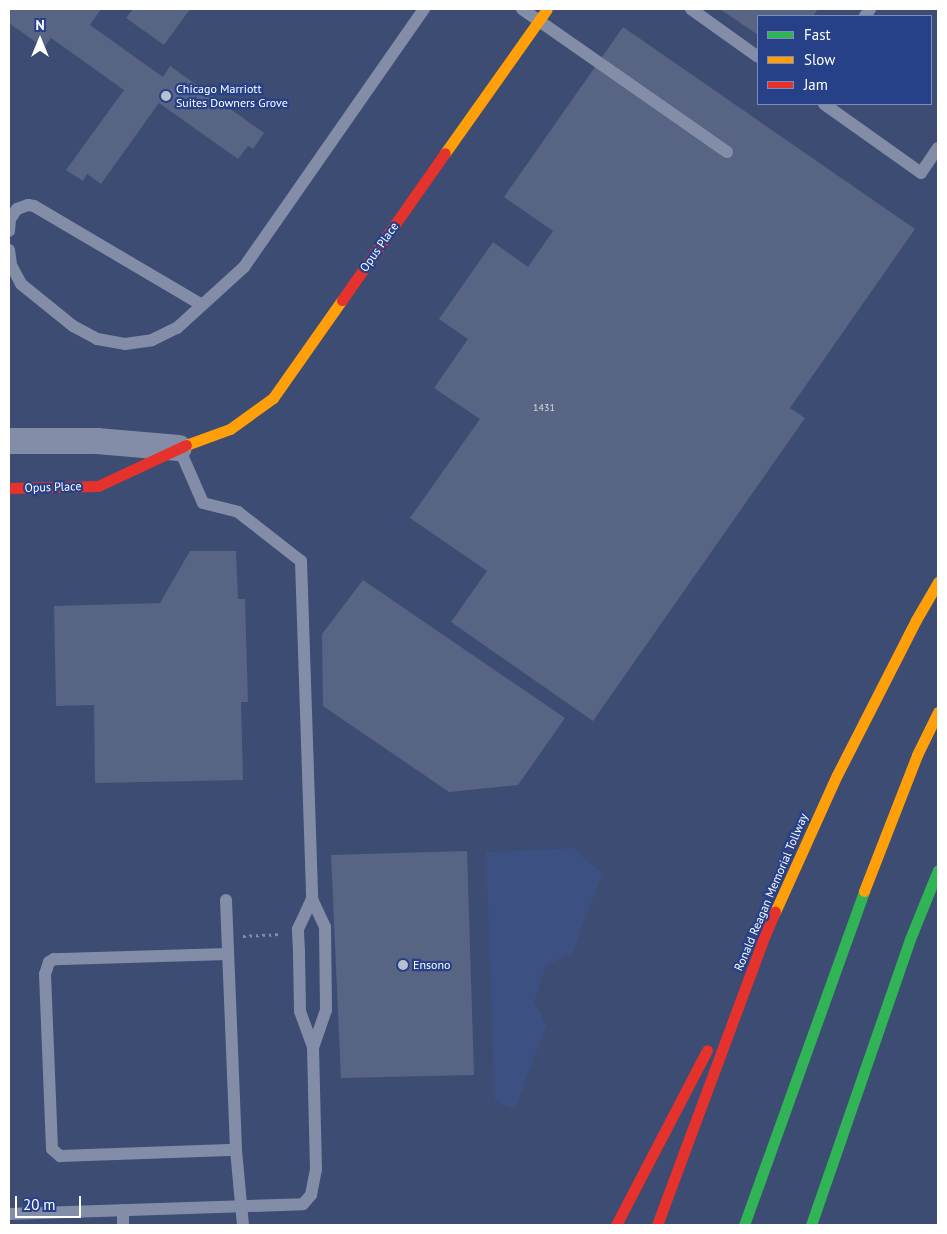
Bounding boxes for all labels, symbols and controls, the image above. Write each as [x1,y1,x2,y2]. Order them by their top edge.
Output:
north arrow [15,15,65,65]
legend [757,15,932,105]
text: N [35,16,45,34]
text: Fast [804,25,831,44]
text: Slow [804,50,835,69]
text: Jam [804,75,828,94]
place label: Chicago Marriott Suites Downers Grove [176,82,288,110]
marker: Chicago Marriott Suites Downers Grove [160,90,172,102]
street label: Opus Place [357,220,401,274]
house number: 1431 [533,402,555,414]
street label: Opus Place [24,479,82,495]
street label: Ronald Reagan Memorial Tollway [731,811,811,973]
place label: Ensono [413,958,450,972]
marker: Ensono [397,959,409,971]
scale bar [18,1186,84,1218]
text: 20 m [23,1195,56,1214]

